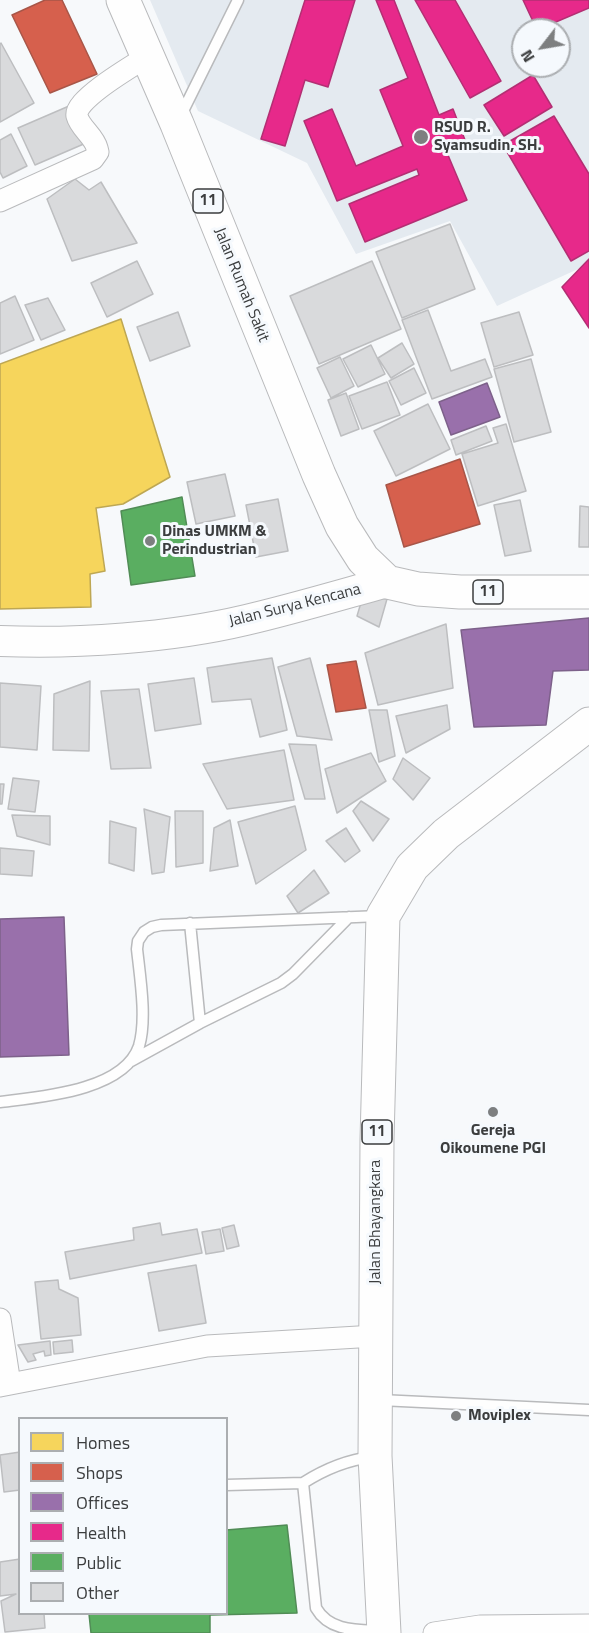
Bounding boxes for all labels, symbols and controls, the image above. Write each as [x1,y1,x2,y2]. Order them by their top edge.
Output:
north arrow [511,18,571,78]
text: N [514,45,540,67]
place label: RSUD R. Syamsudin, SH. [434,118,542,156]
marker: RSUD R. Syamsudin, SH. [412,128,430,146]
road number: 11 [193,189,223,213]
street label: Jalan Rumah Sakit [209,225,273,345]
place label: Dinas UMKM & Perindustrian [162,522,267,560]
marker: Dinas UMKM & Perindustrian [143,534,157,548]
street label: Jalan Surya Kencana [227,580,363,632]
road number: 11 [473,580,503,604]
marker: Gereja Oikoumene PGI [486,1105,500,1119]
road number: 11 [362,1120,392,1144]
place label: Gereja Oikoumene PGI [440,1121,546,1159]
street label: Jalan Bhayangkara [366,1160,386,1284]
place label: Moviplex [468,1406,531,1426]
marker: Moviplex [449,1409,463,1423]
legend [18,1417,228,1615]
text: Homes [76,1429,130,1456]
text: Shops [76,1459,123,1486]
text: Offices [76,1489,129,1516]
text: Health [76,1519,126,1546]
text: Public [76,1549,122,1576]
text: Other [76,1579,119,1606]

